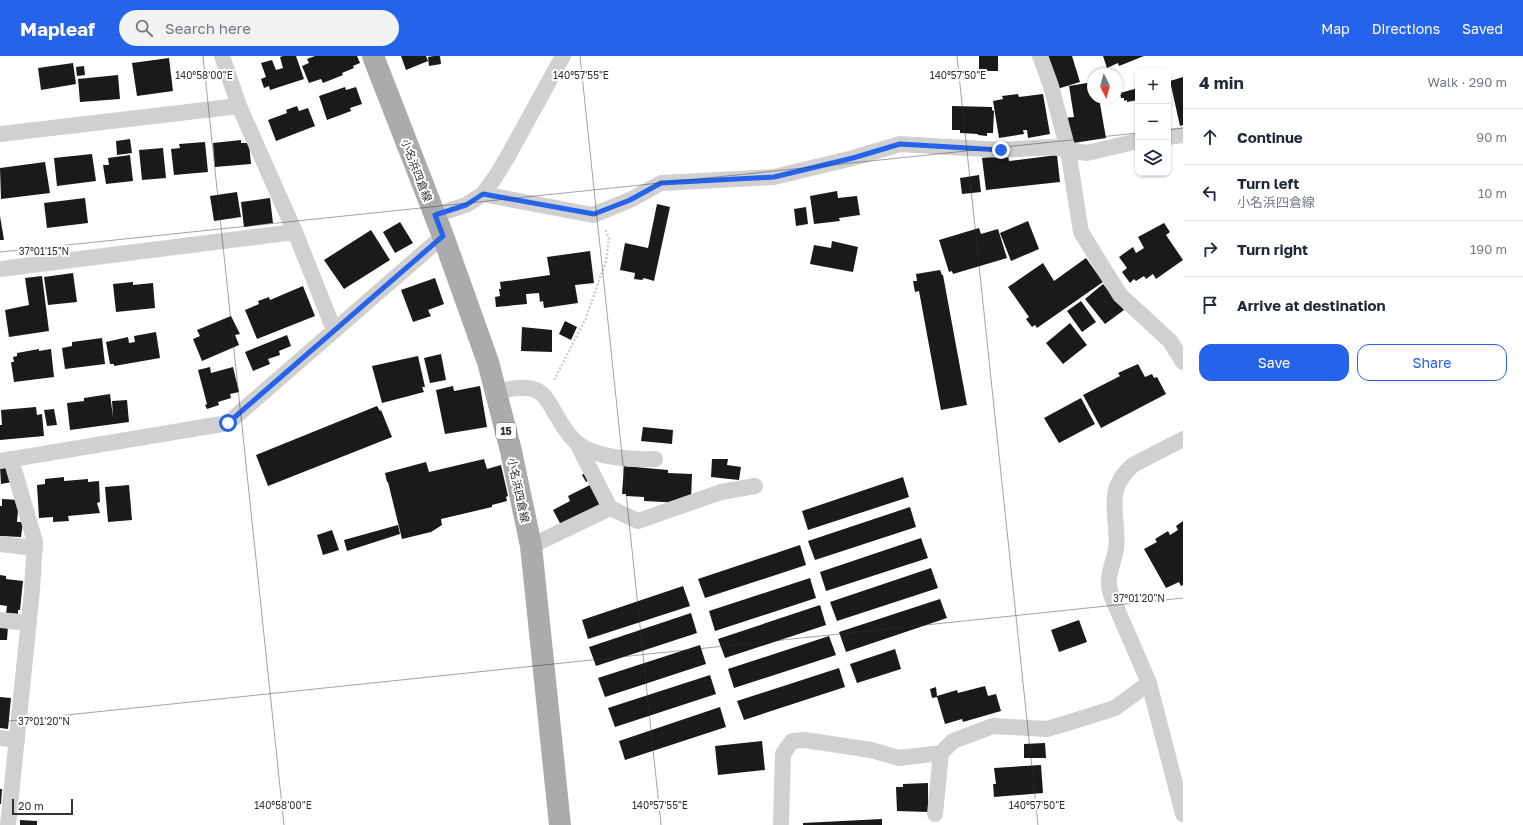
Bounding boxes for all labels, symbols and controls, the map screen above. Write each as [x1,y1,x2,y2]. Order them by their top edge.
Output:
search box [119,10,399,46]
text: Mapleaf [20,17,95,40]
icon: search [133,17,155,39]
text: Search here [165,19,251,37]
text: Map [1321,20,1350,37]
text: Directions [1372,20,1440,37]
text: Saved [1462,20,1503,37]
north arrow [1087,68,1123,104]
map controls [1135,68,1171,176]
button: + [1135,68,1171,104]
text: 140°58'00"E [175,69,233,81]
text: 140°57'55"E [553,69,609,81]
text: 140°57'50"E [930,69,986,81]
text: 4 min [1199,72,1244,93]
text: Walk · 290 m [1428,74,1507,90]
button: − [1135,104,1171,140]
icon: ahead [1199,126,1221,148]
text: Continue [1237,128,1303,146]
text: 90 m [1476,129,1507,145]
street label: 小名浜四倉線 [399,137,435,203]
button: layers [1135,140,1171,176]
route end [992,141,1010,159]
text: Turn left [1237,174,1299,192]
icon: left [1199,182,1221,204]
text: 10 m [1478,185,1507,201]
text: 小名浜四倉線 [1237,194,1315,210]
icon: right [1199,238,1221,260]
text: Turn right [1237,240,1308,258]
text: 190 m [1470,241,1507,257]
text: 37°01'15"N [19,245,69,257]
icon: arrive [1199,294,1221,316]
text: Arrive at destination [1237,296,1386,314]
button: Save [1199,344,1349,381]
button: Share [1357,344,1507,381]
route start [219,414,237,432]
road number: 15 [496,423,516,439]
street label: 小名浜四倉線 [506,456,532,524]
text: 37°01'20"N [1113,592,1165,604]
text: 37°01'20"N [18,715,70,727]
scale bar [12,797,73,816]
text: 20 m [18,799,44,812]
text: 140°58'00"E [254,799,312,811]
text: 140°57'55"E [632,799,688,811]
text: 140°57'50"E [1009,799,1065,811]

